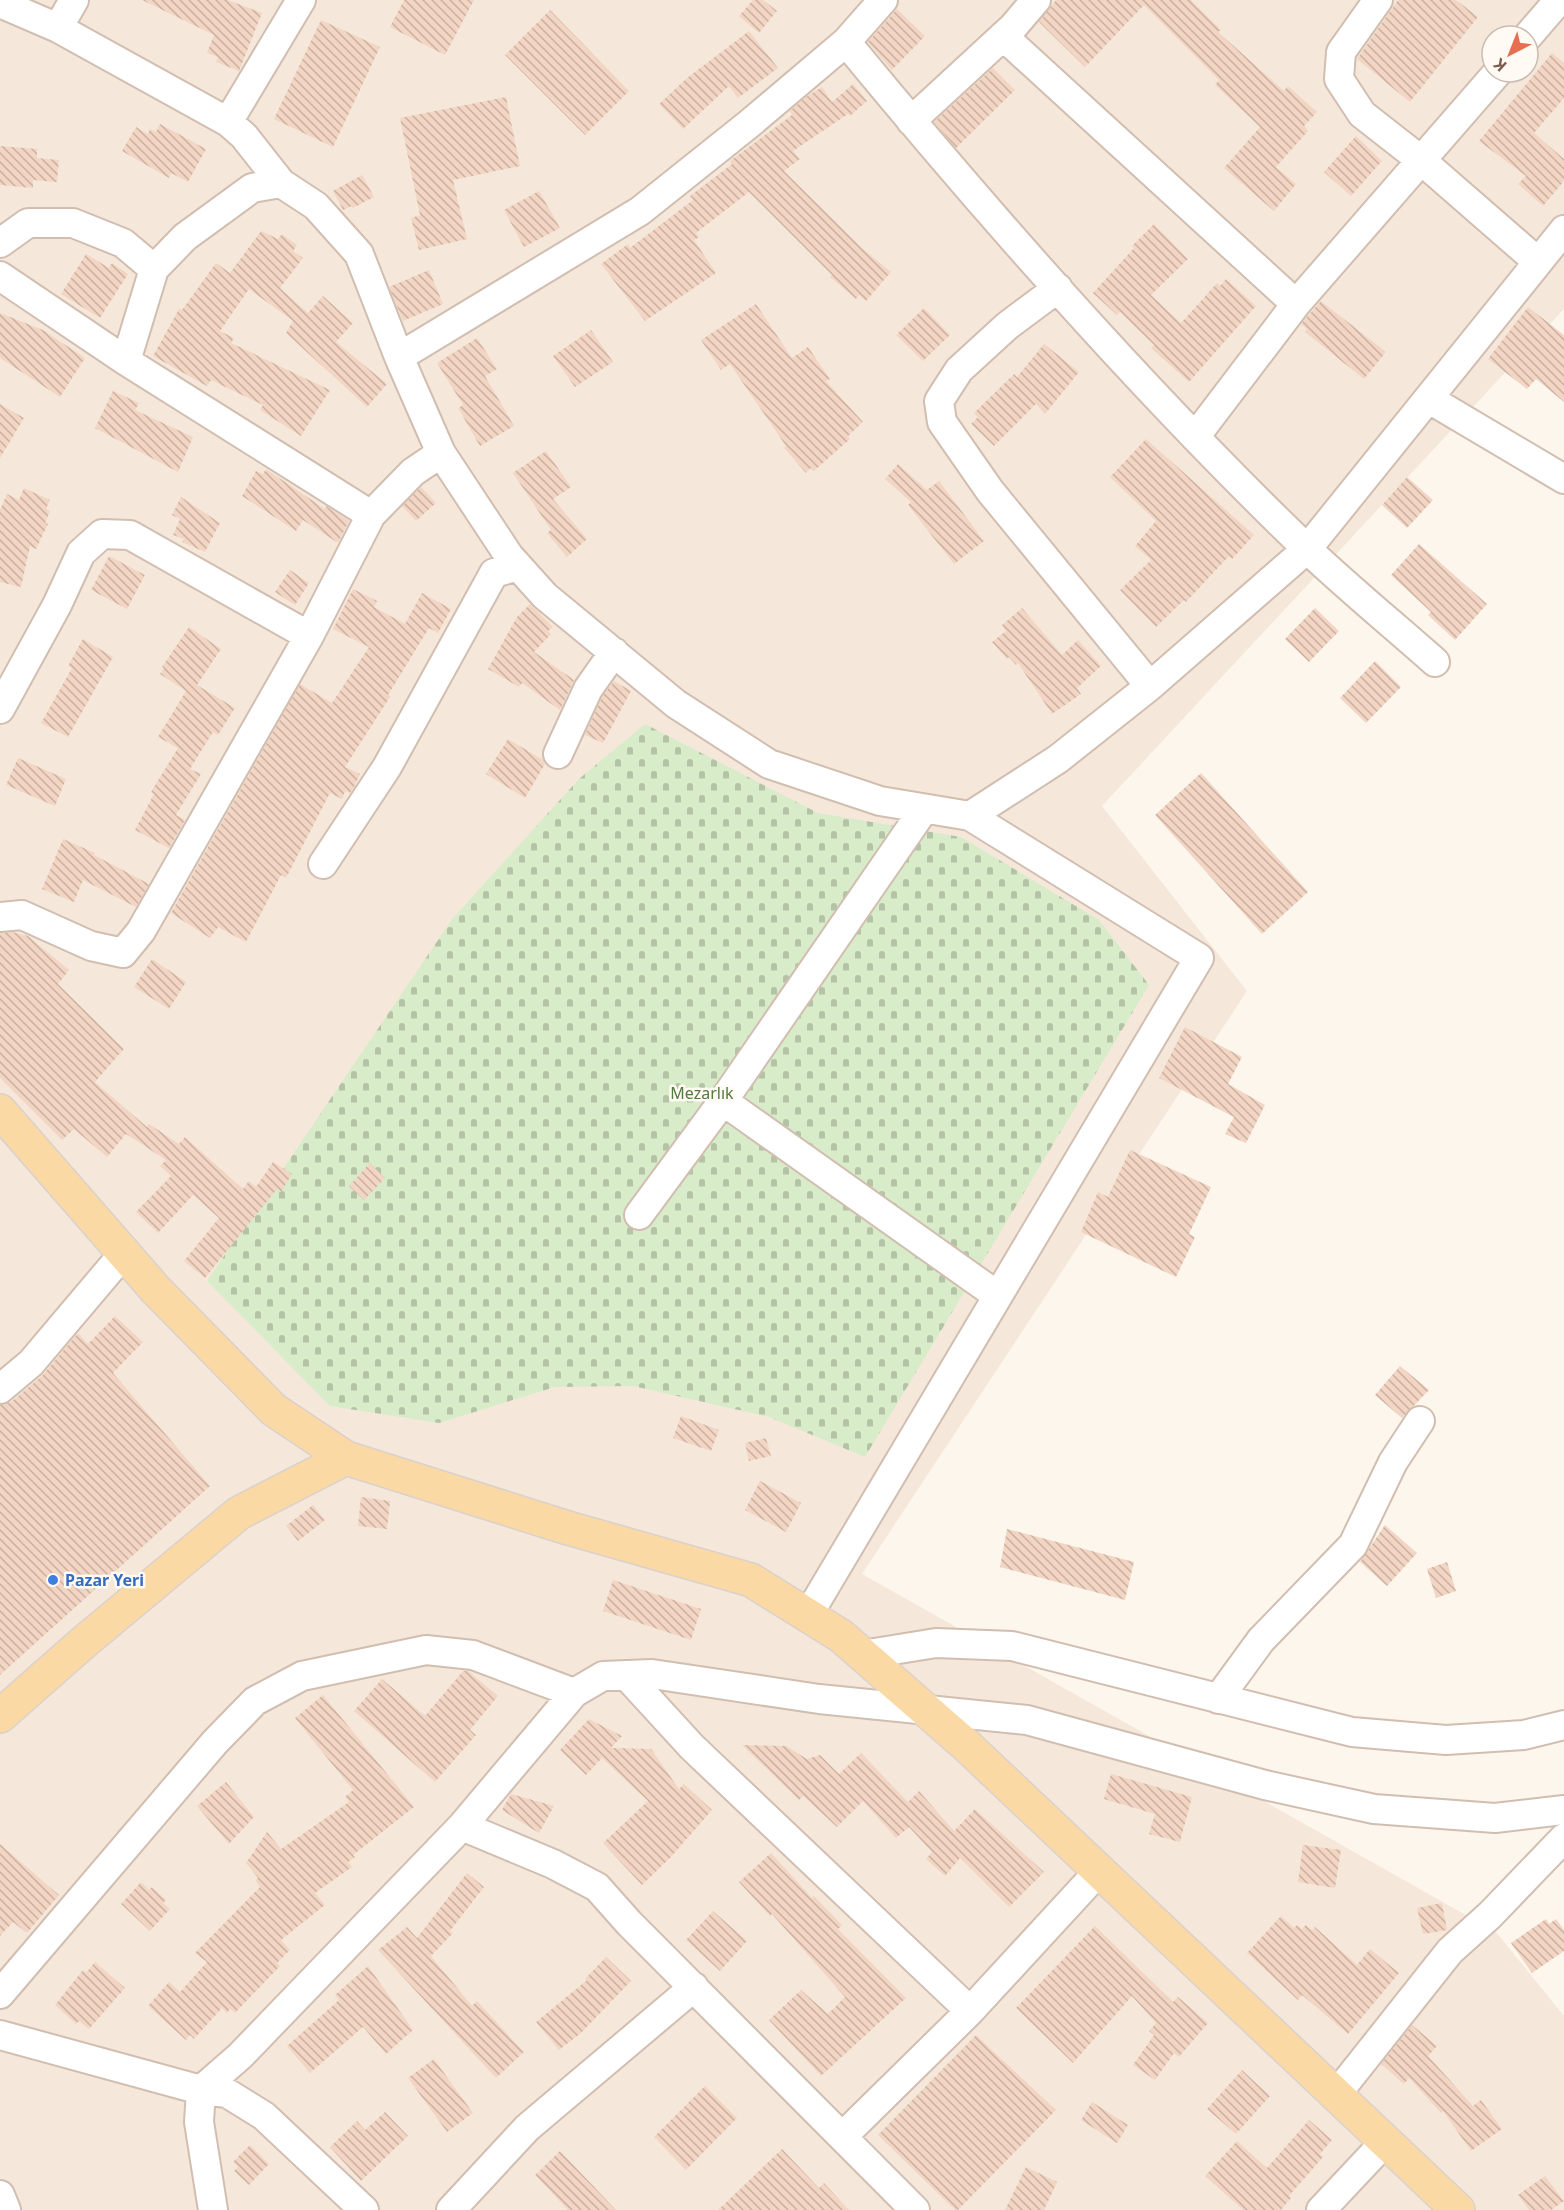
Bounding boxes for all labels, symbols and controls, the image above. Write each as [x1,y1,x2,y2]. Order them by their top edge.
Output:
north arrow [1480,24,1540,84]
text: K [1488,53,1511,77]
park label: Mezarlık [670,1082,734,1104]
place label: Pazar Yeri [65,1569,144,1591]
marker: Pazar Yeri [46,1573,60,1587]

